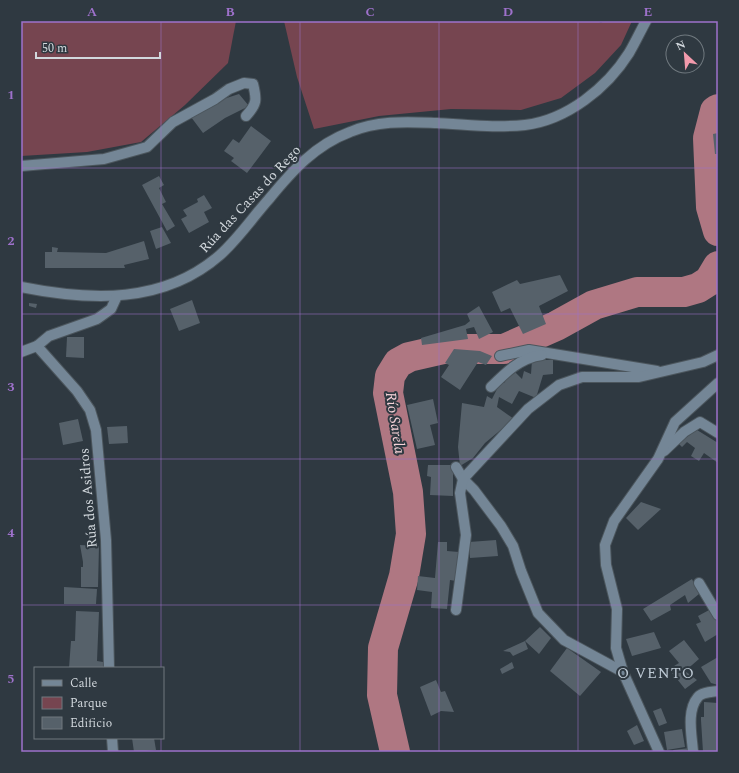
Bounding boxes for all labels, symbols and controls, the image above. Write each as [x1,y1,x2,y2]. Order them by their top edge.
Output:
text: A [87,2,97,22]
text: B [225,2,235,22]
text: C [365,2,375,22]
text: D [503,2,513,22]
text: E [644,2,653,22]
scale bar [36,34,160,60]
north arrow [665,34,705,74]
text: N [673,36,689,55]
text: 50 m [42,39,67,58]
text: 1 [7,85,15,105]
street label: Rúa das Casas do Rego [194,140,306,258]
text: 2 [7,231,15,251]
text: 3 [7,377,15,397]
water label: Río Sarela [379,390,411,456]
street label: Rúa dos Asidros [73,447,103,549]
text: 4 [7,523,15,543]
district label: O VENTO [617,662,695,685]
legend [34,667,164,739]
text: 5 [7,669,15,689]
text: Calle [70,674,98,693]
text: Parque [70,694,107,713]
text: Edificio [70,714,112,733]

